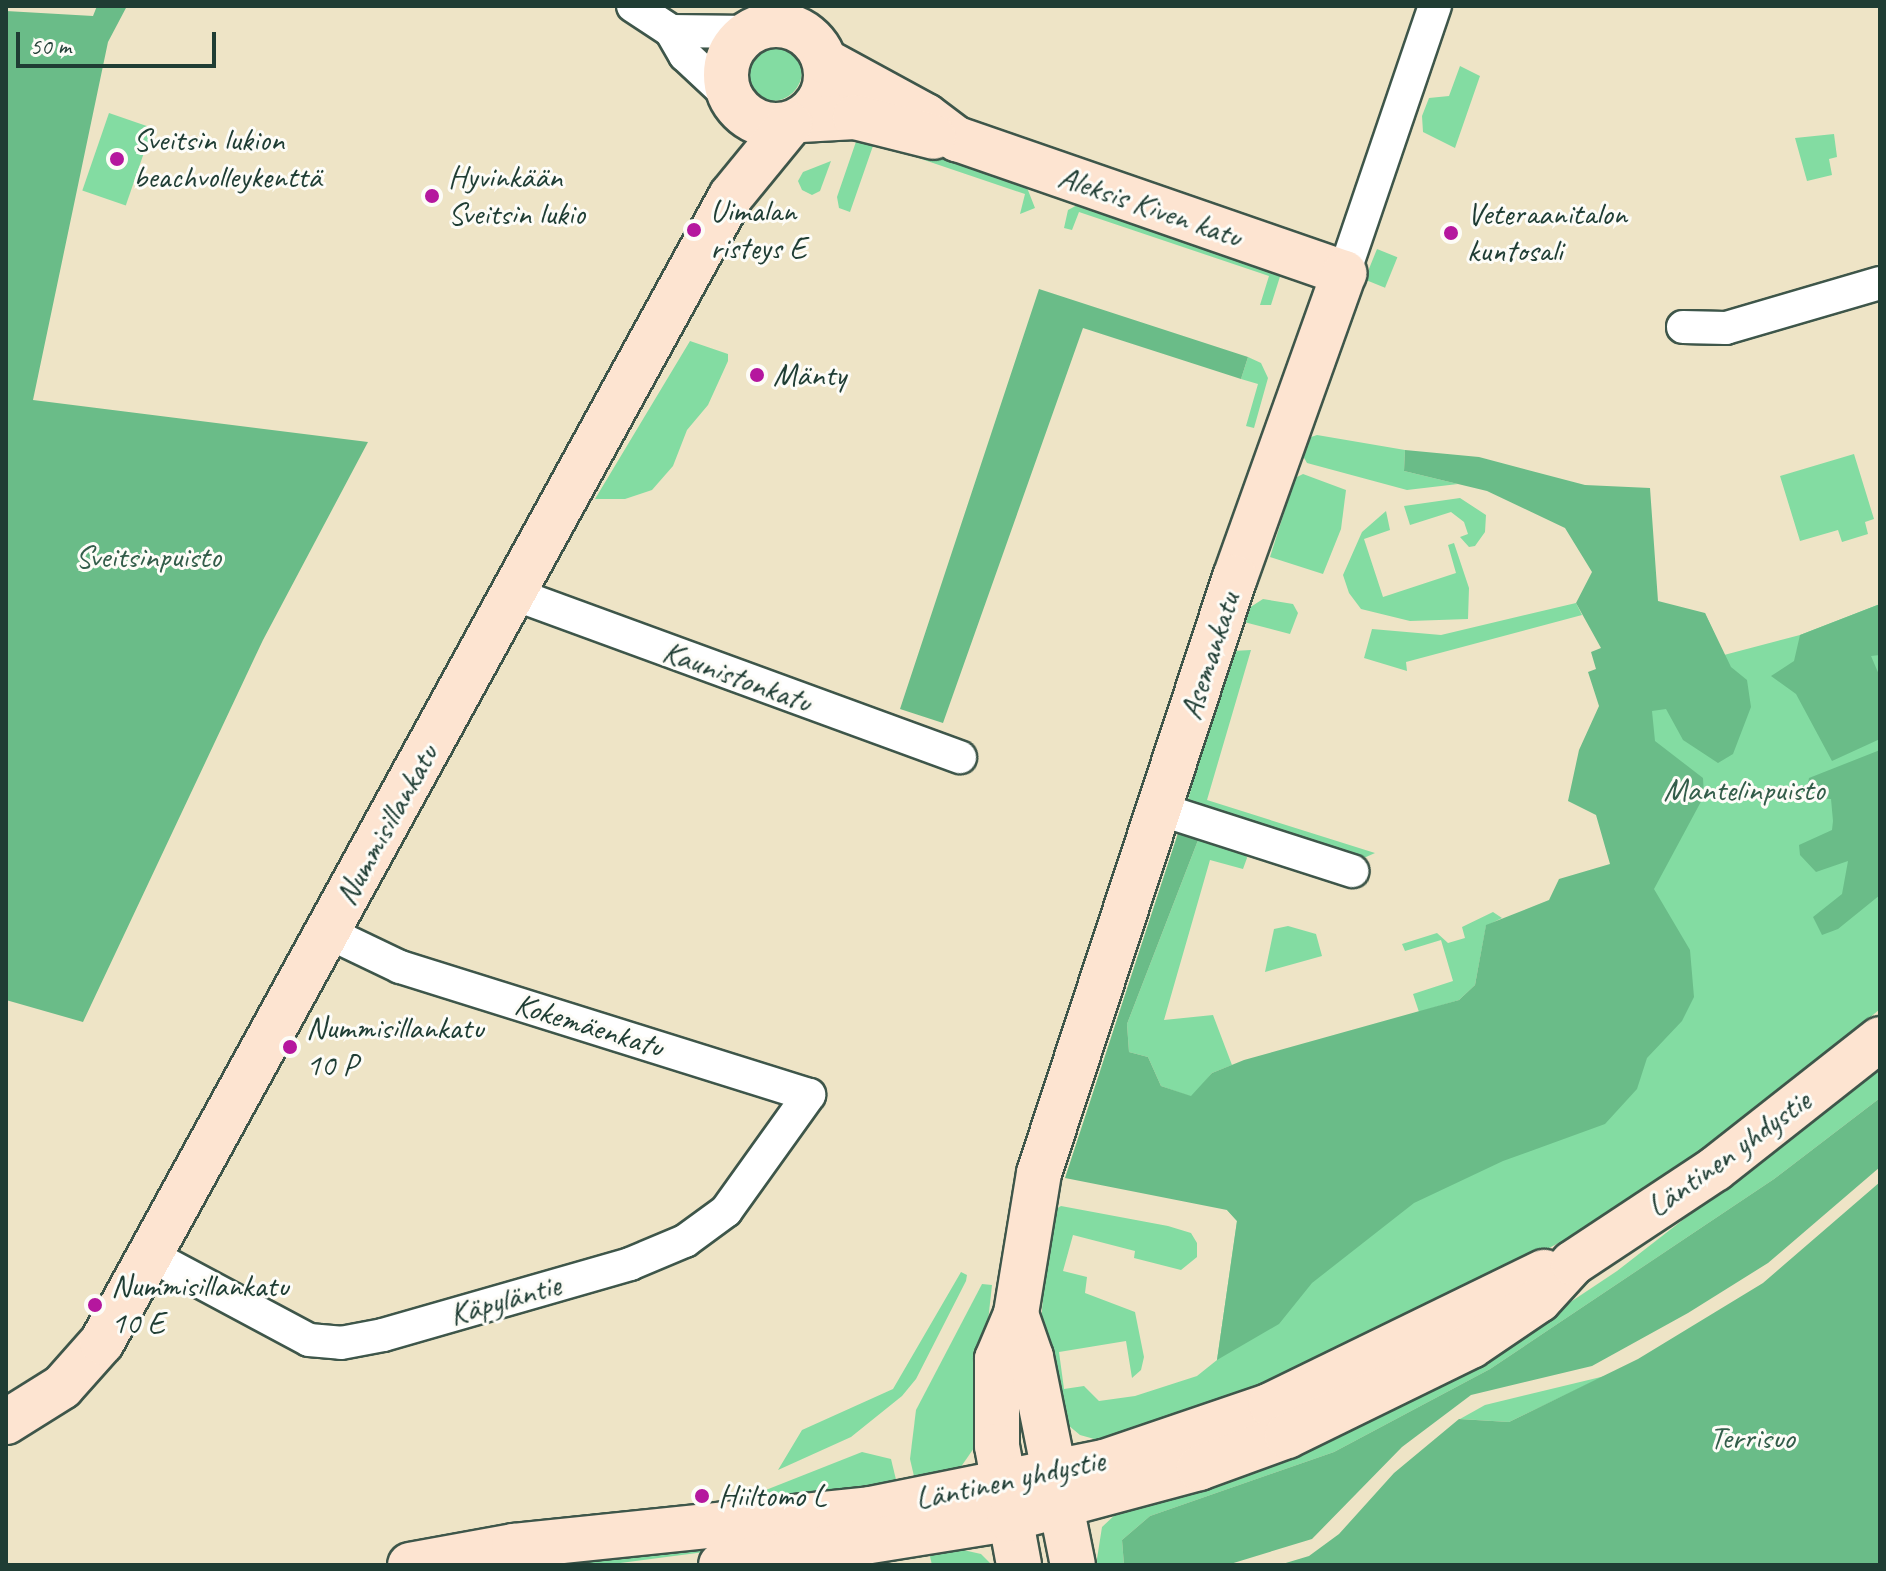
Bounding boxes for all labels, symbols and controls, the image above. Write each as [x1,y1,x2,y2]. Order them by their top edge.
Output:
scale bar [20,16,220,66]
text: 50 m [30,31,71,61]
place label: Sveitsin lukion beachvolleykenttä [133,122,322,197]
marker: Sveitsin lukion beachvolleykenttä [108,150,126,168]
street label: Aleksis Kiven katu [1053,157,1247,257]
place label: Hyvinkään Sveitsin lukio [448,159,585,234]
marker: Hyvinkään Sveitsin lukio [423,187,441,205]
place label: Uimalan risteys E [710,193,806,268]
place label: Veteraanitalon kuntosali [1467,196,1627,271]
marker: Uimalan risteys E [685,221,703,239]
marker: Veteraanitalon kuntosali [1442,224,1460,242]
place label: Mänty [773,356,846,394]
marker: Mänty [748,366,766,384]
park label: Sveitsinpuisto [75,538,221,576]
street label: Asemankatu [1171,588,1249,724]
street label: Kaunistonkatu [658,632,816,722]
street label: Nummisillankatu [327,738,447,912]
park label: Mantelinpuisto [1664,771,1824,809]
street label: Kokemäenkatu [510,985,668,1067]
place label: Nummisillankatu 10 P [306,1010,484,1085]
marker: Nummisillankatu 10 P [281,1038,299,1056]
street label: Läntinen yhdystie [1640,1082,1818,1226]
street label: Käpyläntie [445,1266,565,1334]
place label: Nummisillankatu 10 E [111,1268,289,1343]
marker: Nummisillankatu 10 E [86,1296,104,1314]
park label: Terrisuo [1709,1419,1795,1457]
street label: Läntinen yhdystie [912,1441,1108,1519]
place label: Hiiltomo L [718,1477,826,1515]
marker: Hiiltomo L [693,1487,711,1505]

